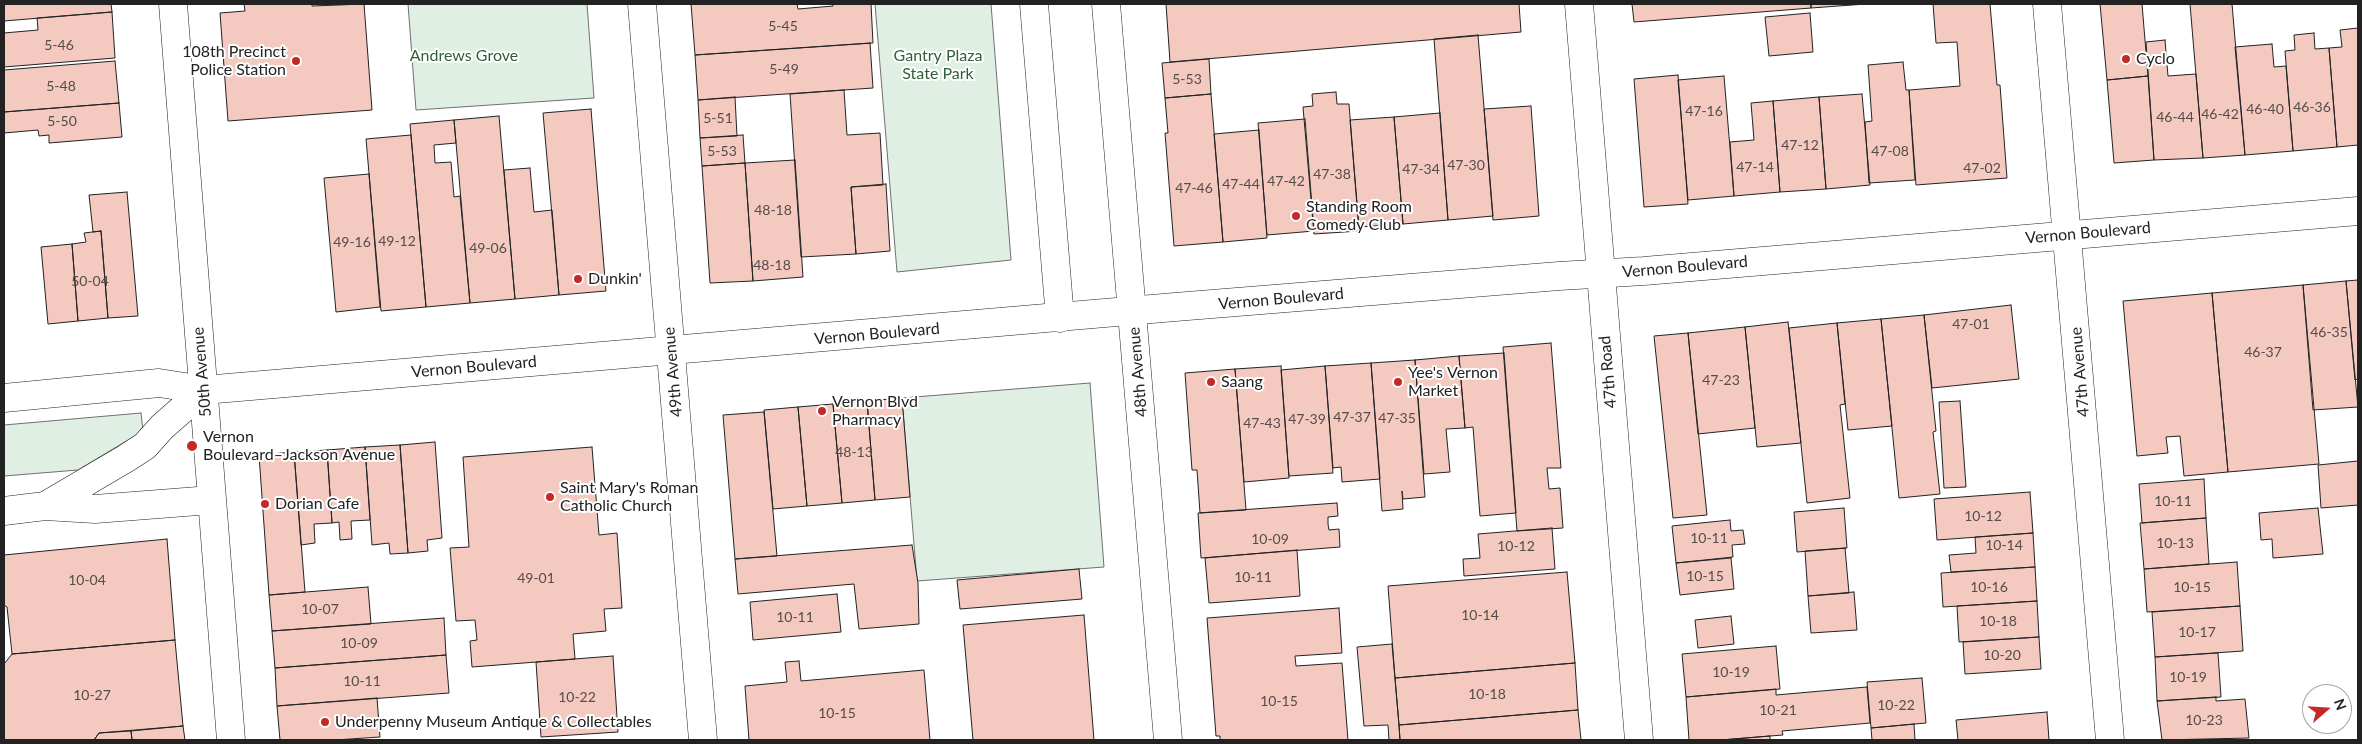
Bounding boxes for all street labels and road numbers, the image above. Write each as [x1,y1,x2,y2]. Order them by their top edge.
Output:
street label: Vernon Boulevard [2025,218,2151,248]
street label: Vernon Boulevard [1622,252,1748,282]
street label: Vernon Boulevard [1218,284,1344,314]
street label: Vernon Boulevard [814,319,940,349]
street label: 50th Avenue [189,326,215,418]
street label: 49th Avenue [660,326,686,418]
street label: 48th Avenue [1125,326,1151,418]
street label: 47th Avenue [2067,326,2093,418]
street label: 47th Road [1595,335,1621,409]
street label: Vernon Boulevard [411,352,537,382]

